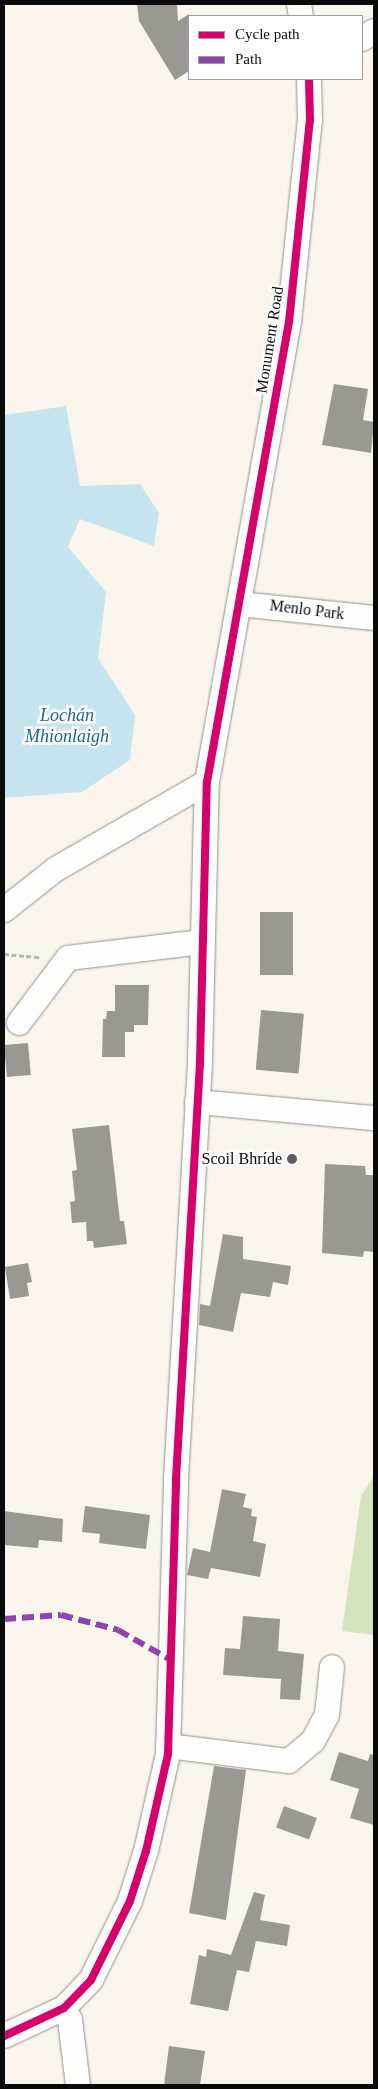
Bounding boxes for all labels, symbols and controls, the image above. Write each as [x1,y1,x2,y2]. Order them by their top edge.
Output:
legend [188,15,363,80]
text: Cycle path [235,26,300,42]
text: Path [235,51,262,67]
street label: Monument Road [252,285,288,395]
street label: Menlo Park [269,596,345,624]
water label: Lochán Mhionlaigh [25,705,109,748]
place label: Scoil Bhríde [202,1149,282,1169]
marker: Scoil Bhríde [286,1153,298,1165]

